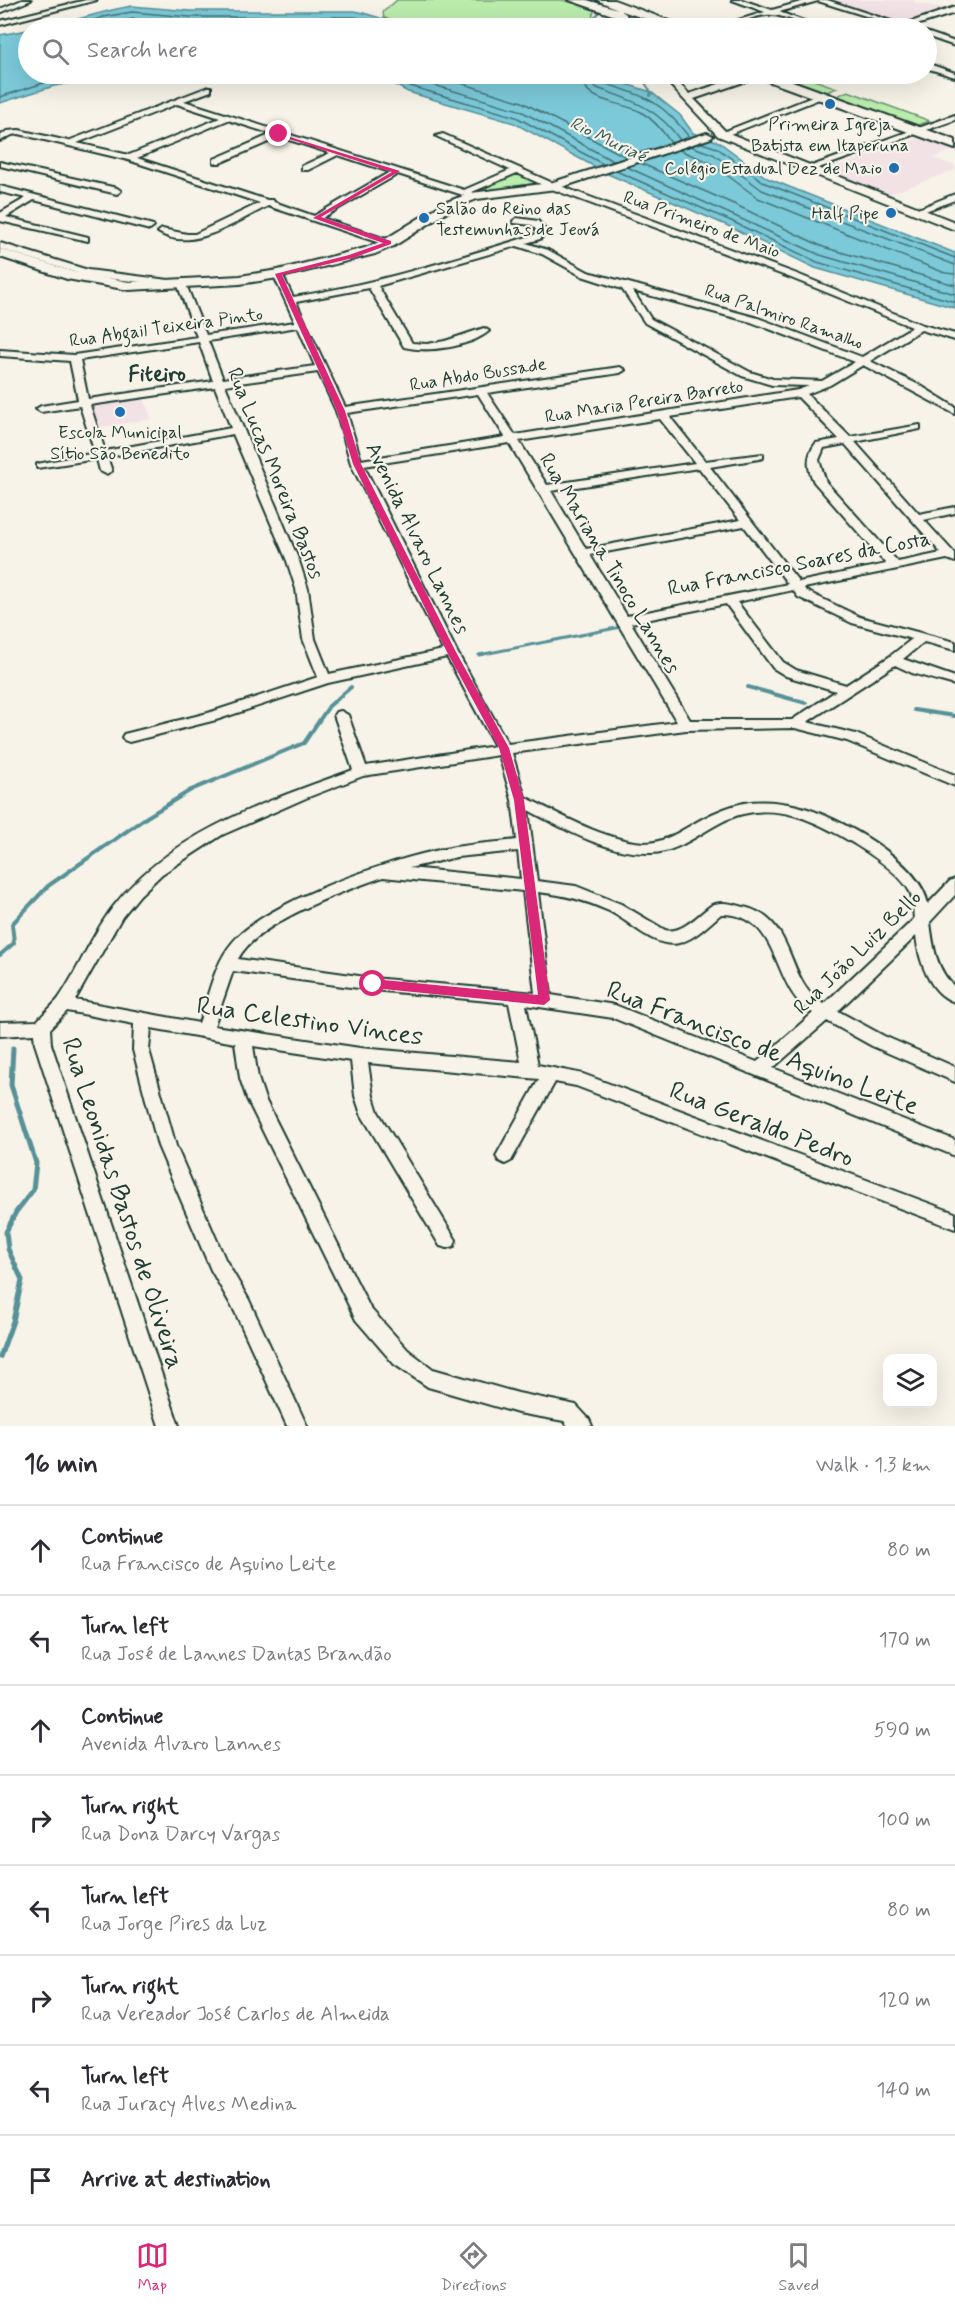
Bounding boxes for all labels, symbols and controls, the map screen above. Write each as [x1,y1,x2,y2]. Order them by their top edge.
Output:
search box [18,18,937,84]
icon: search [39,35,72,68]
text: Search here [87,37,198,65]
marker: Primeira Igreja Batista em Itaperuna [823,97,837,111]
water label: Rio Muriaé [566,111,652,170]
place label: Primeira Igreja Batista em Itaperuna [751,113,909,158]
route end [265,120,291,146]
place label: Colégio Estadual Dez de Maio [664,157,882,181]
marker: Colégio Estadual Dez de Maio [887,161,901,175]
street label: Rua Primeiro de Maio [620,185,783,264]
place label: Salão do Reino das Testemunhas de Jeová [436,197,599,242]
place label: Half Pipe [812,202,879,226]
marker: Half Pipe [884,206,898,220]
marker: Salão do Reino das Testemunhas de Jeová [417,211,431,225]
street label: Rua Palmiro Ramalho [701,279,866,355]
street label: Rua Abgail Teixeira Pinto [68,303,265,355]
street label: Rua Abdo Bussade [408,352,548,398]
district label: Fiteiro [128,361,186,389]
street label: Rua Lucas Moreira Bastos [220,363,330,583]
street label: Rua Maria Pereira Barreto [543,374,745,430]
marker: Escola Municipal Sítio São Benedito [113,405,127,419]
place label: Escola Municipal Sítio São Benedito [50,421,190,466]
street label: Avenida Alvaro Lannes [358,438,476,639]
street label: Rua Mariana Tinoco Lannes [532,448,686,679]
street label: Rua Francisco Soares da Costa [665,525,933,603]
street label: Rua João Luiz Bello [787,884,928,1021]
route start [359,970,385,996]
street label: Rua Francisco de Aquino Leite [601,974,923,1124]
street label: Rua Celestino Vinces [194,989,425,1055]
street label: Rua Leonidas Bastos de Oliveira [52,1034,192,1374]
street label: Rua Geraldo Pedro [664,1074,859,1176]
map controls [883,1354,937,1408]
button: layers [883,1354,937,1408]
text: 16 min [24,1448,98,1482]
text: Walk · 1.3 km [816,1452,931,1479]
text: Continue [81,1523,163,1551]
icon: ahead [24,1534,57,1567]
text: 80 m [887,1537,931,1564]
text: Rua Francisco de Aquino Leite [81,1551,336,1578]
text: Turn left [81,1613,169,1641]
icon: left [24,1624,57,1657]
text: 170 m [879,1627,931,1654]
text: Rua José de Lannes Dantas Brandão [81,1641,392,1668]
text: Continue [81,1703,163,1731]
icon: ahead [24,1714,57,1747]
text: 590 m [874,1717,931,1744]
text: Avenida Alvaro Lannes [81,1731,281,1758]
text: Turn right [81,1793,179,1821]
icon: right [24,1804,57,1837]
text: 100 m [877,1807,931,1834]
text: Rua Dona Darcy Vargas [81,1821,280,1848]
text: Turn left [81,1883,169,1911]
icon: left [24,1894,57,1927]
text: 80 m [887,1897,931,1924]
text: Rua Jorge Pires da Luz [81,1911,267,1938]
text: Turn right [81,1973,179,2001]
icon: right [24,1984,57,2017]
text: 120 m [878,1987,931,2014]
text: Rua Vereador José Carlos de Almeida [81,2001,390,2028]
text: Turn left [81,2063,169,2091]
icon: left [24,2074,57,2107]
text: 140 m [877,2077,931,2104]
text: Rua Juracy Alves Medina [81,2091,296,2118]
icon: arrive [24,2164,57,2197]
text: Arrive at destination [81,2166,271,2194]
tab: Map [136,2239,169,2296]
tab: Directions [441,2239,507,2296]
tab: Saved [779,2239,819,2296]

